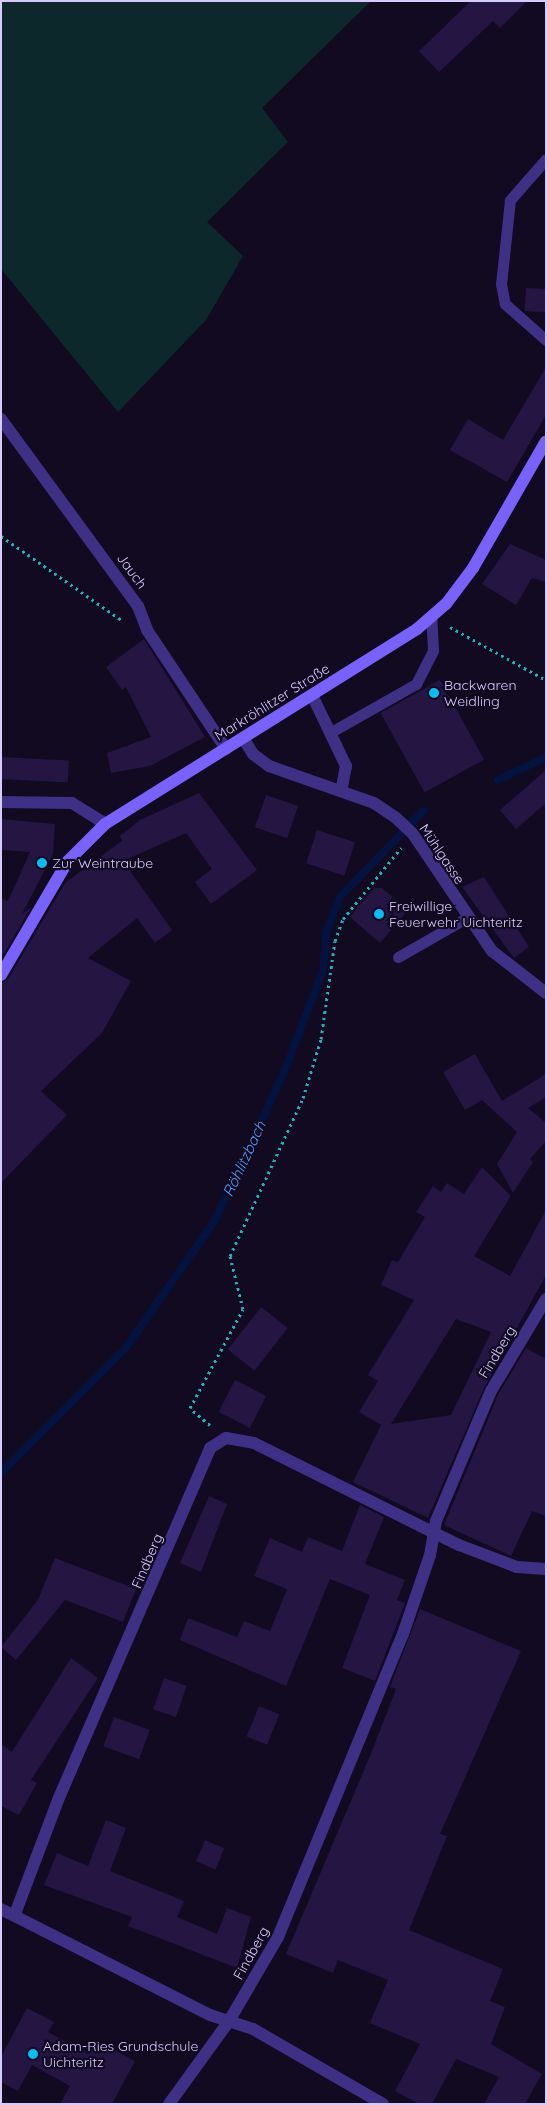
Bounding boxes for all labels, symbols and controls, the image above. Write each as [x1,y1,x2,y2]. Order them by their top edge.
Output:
street label: Jauch [114,550,150,592]
street label: Markröhlitzer Straße [212,660,332,744]
place label: Backwaren Weidling [444,677,516,710]
marker: Backwaren Weidling [428,687,440,699]
street label: Mühlgasse [416,821,468,887]
place label: Zur Weintraube [52,855,153,871]
marker: Zur Weintraube [36,857,48,869]
place label: Freiwillige Feuerwehr Uichteritz [389,898,523,930]
marker: Freiwillige Feuerwehr Uichteritz [373,908,385,920]
water label: Röhlitzbach [219,1118,269,1200]
street label: Findberg [475,1323,519,1381]
street label: Findberg [128,1531,166,1591]
street label: Findberg [230,1924,272,1982]
place label: Adam-Ries Grundschule Uichteritz [43,2038,198,2070]
marker: Adam-Ries Grundschule Uichteritz [27,2048,39,2060]

